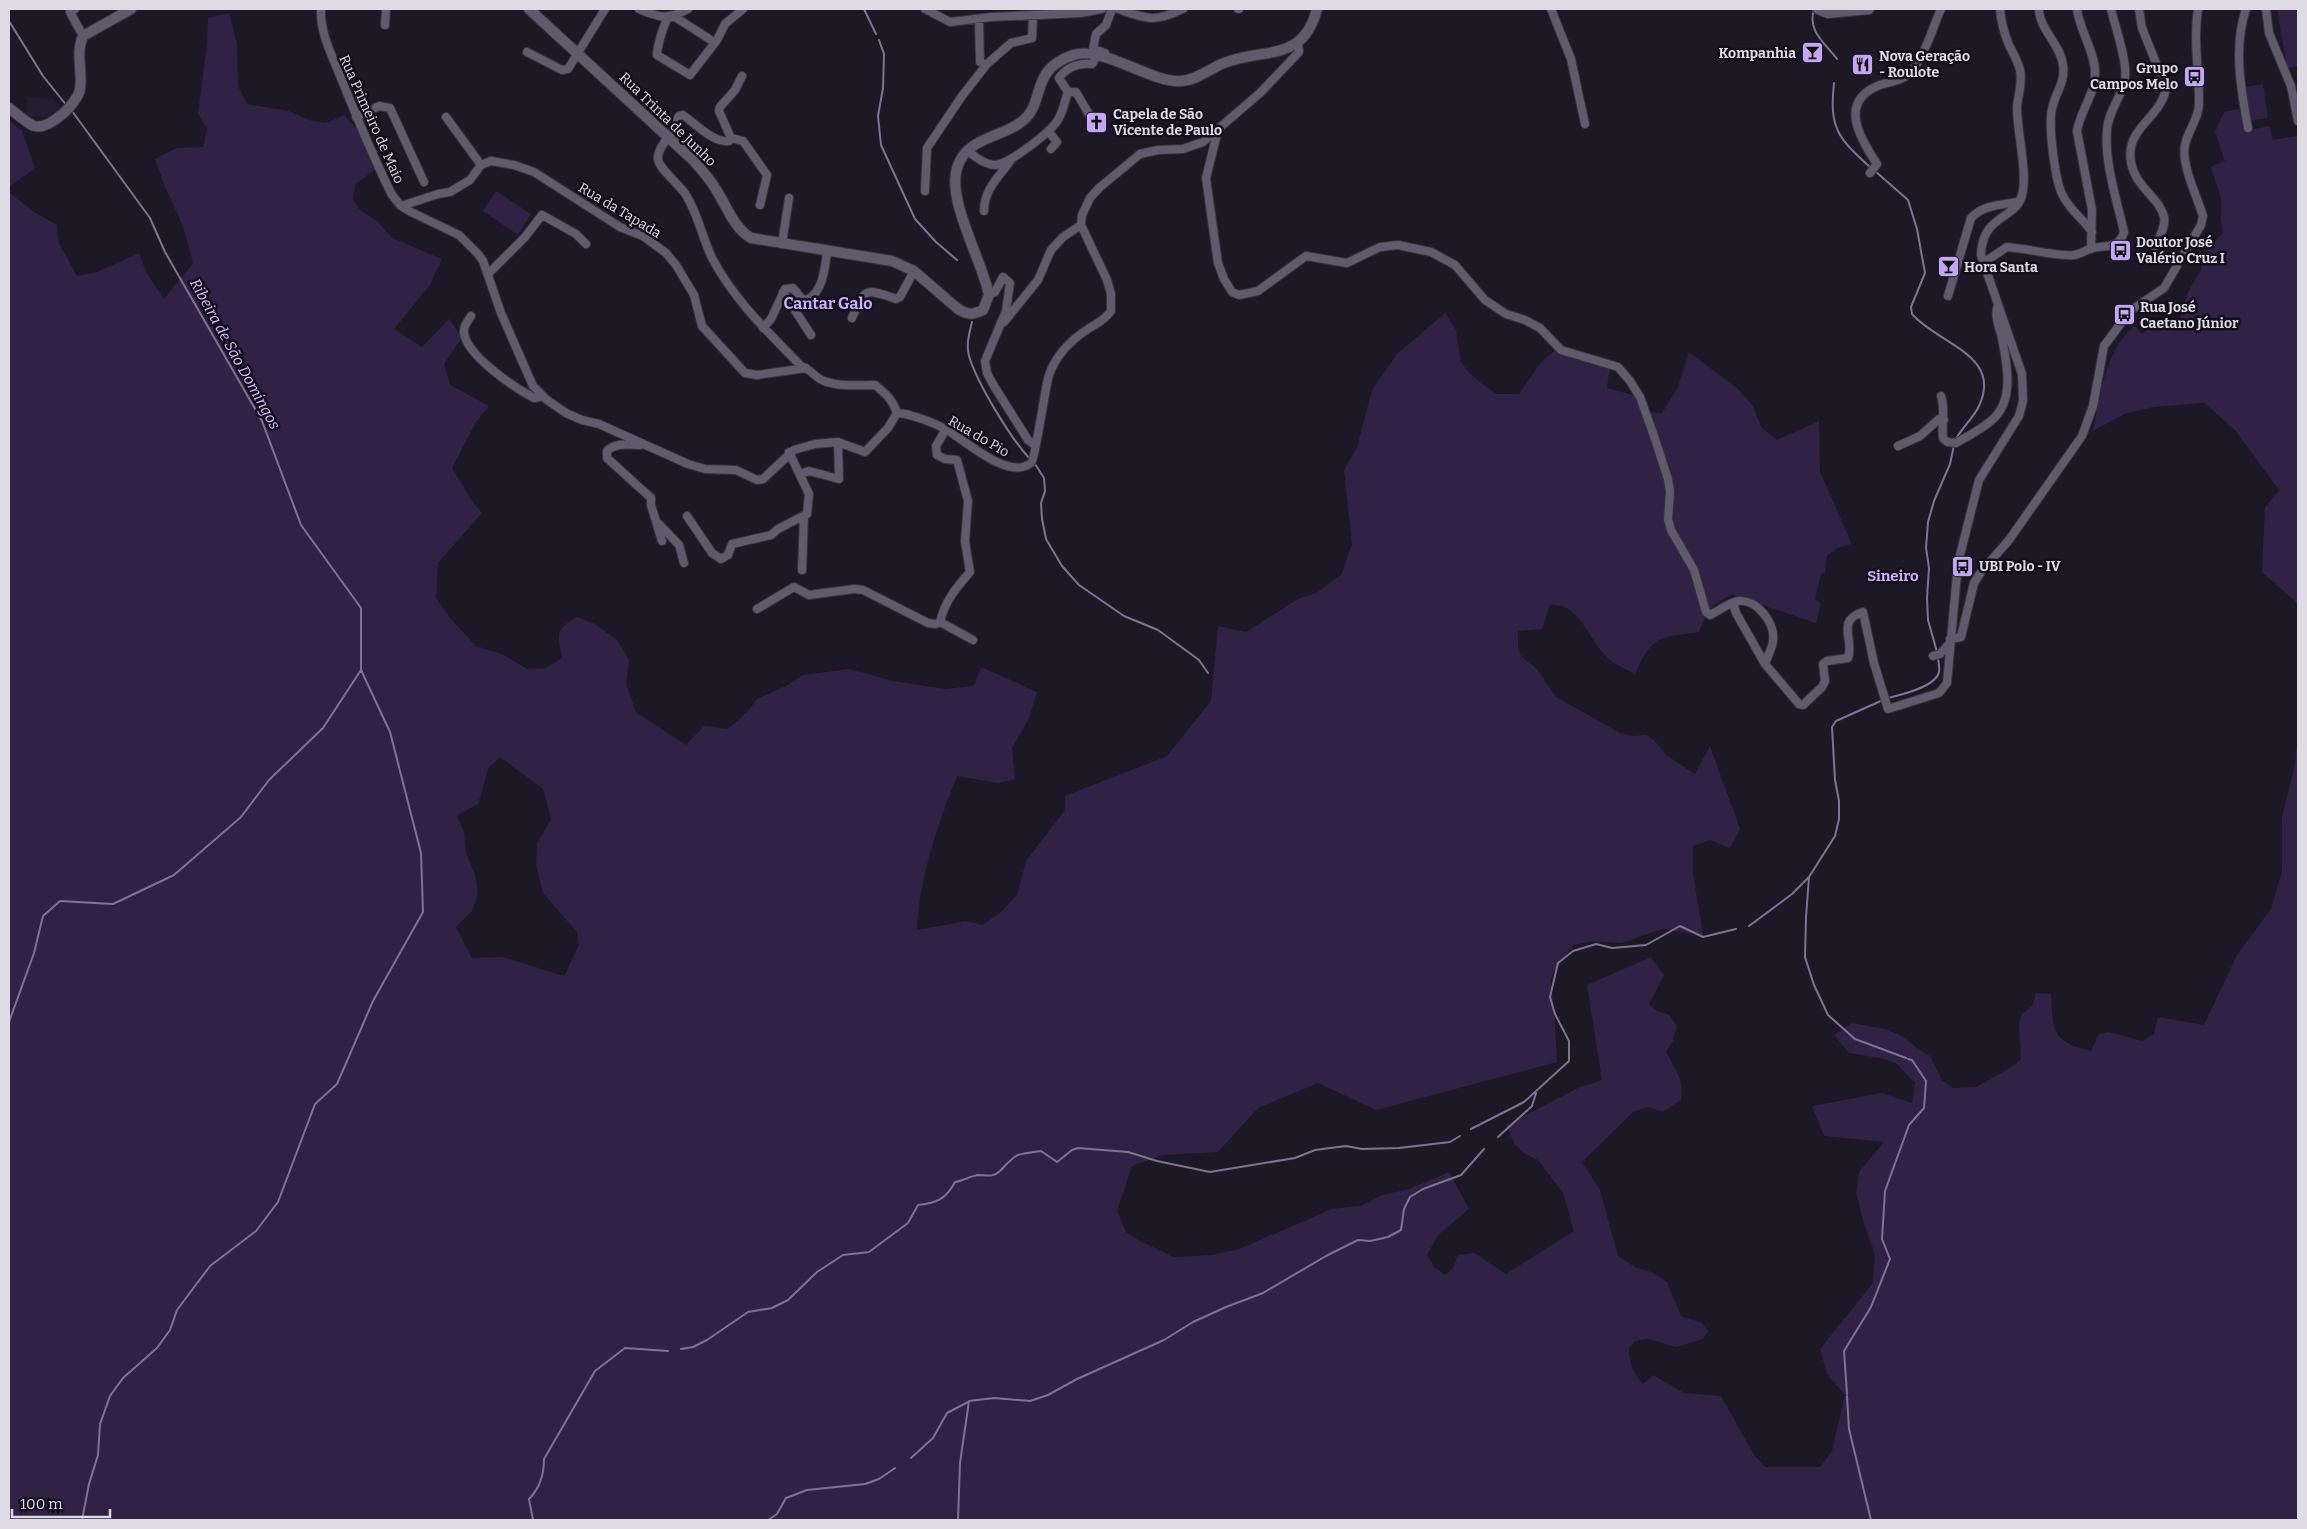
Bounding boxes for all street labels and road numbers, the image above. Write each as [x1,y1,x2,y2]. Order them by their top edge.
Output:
street label: Rua Primeiro de Maio [335,52,408,186]
street label: Rua Trinta de Junho [616,69,720,170]
street label: Rua da Tapada [575,179,664,242]
street label: Rua do Pio [945,412,1012,461]

